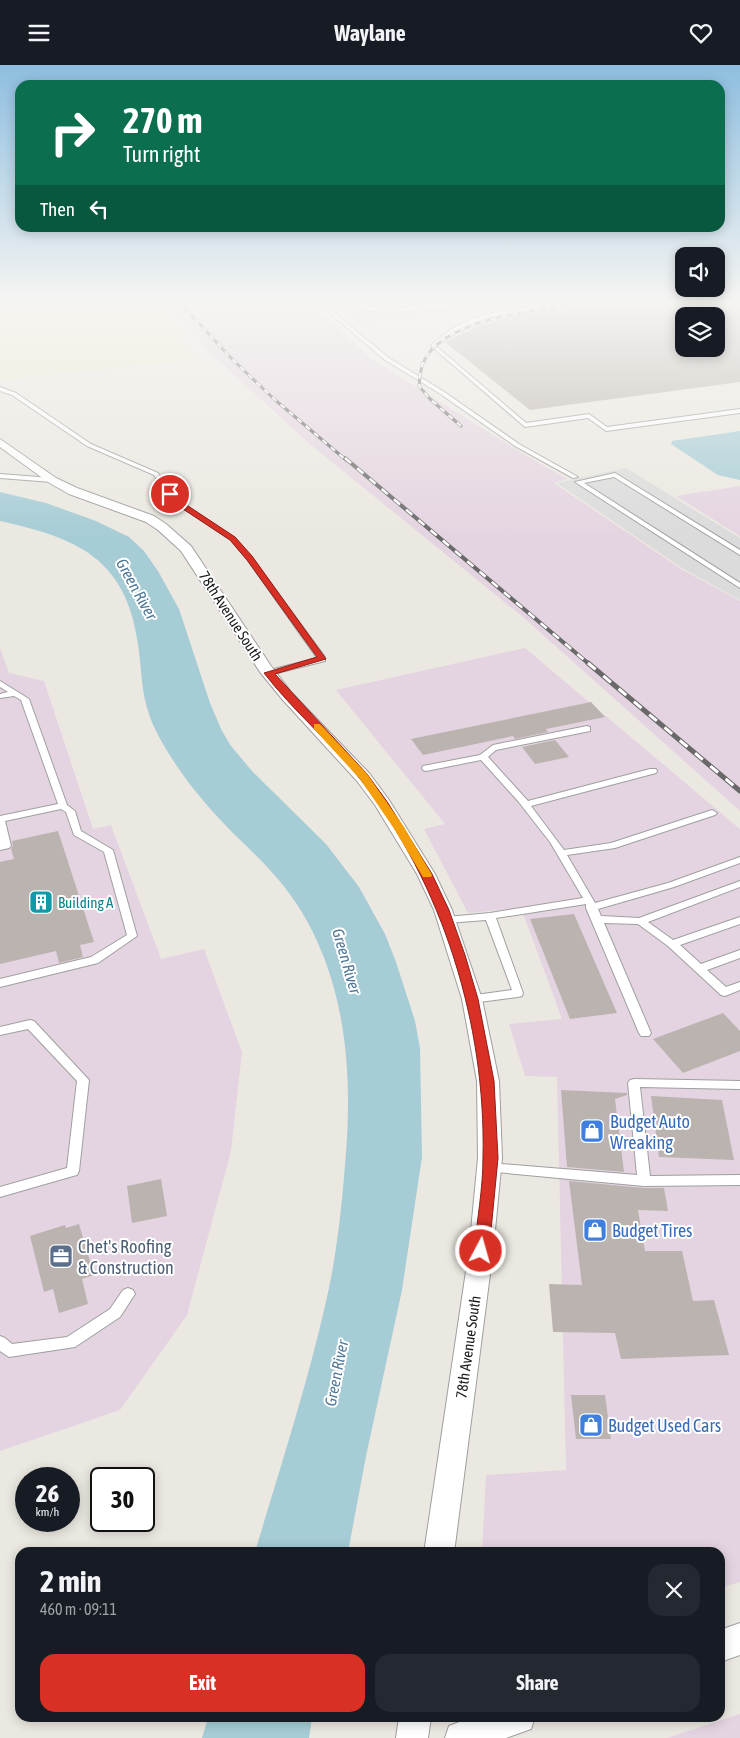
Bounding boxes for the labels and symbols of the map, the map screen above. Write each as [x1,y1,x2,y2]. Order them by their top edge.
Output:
pin [149,473,191,515]
water label: Green River [113,555,162,624]
street label: 78th Avenue South [196,568,266,664]
building icon: Building A [28,889,54,915]
place label: Building A [58,894,114,911]
water label: Green River [329,926,365,997]
place label: Budget Auto Wreaking [610,1111,690,1153]
shop icon: Budget Auto Wreaking [579,1118,605,1144]
shop icon: Budget Tires [582,1217,608,1243]
place label: Budget Tires [612,1220,692,1241]
position arrow [454,1224,506,1276]
place label: Chet's Roofing & Construction [78,1236,174,1278]
office icon: Chet's Roofing & Construction [48,1243,74,1269]
street label: 78th Avenue South [452,1295,484,1399]
water label: Green River [321,1337,351,1408]
shop icon: Budget Used Cars [578,1412,604,1438]
place label: Budget Used Cars [608,1415,721,1436]
speed limit sign: 30 [90,1467,155,1532]

